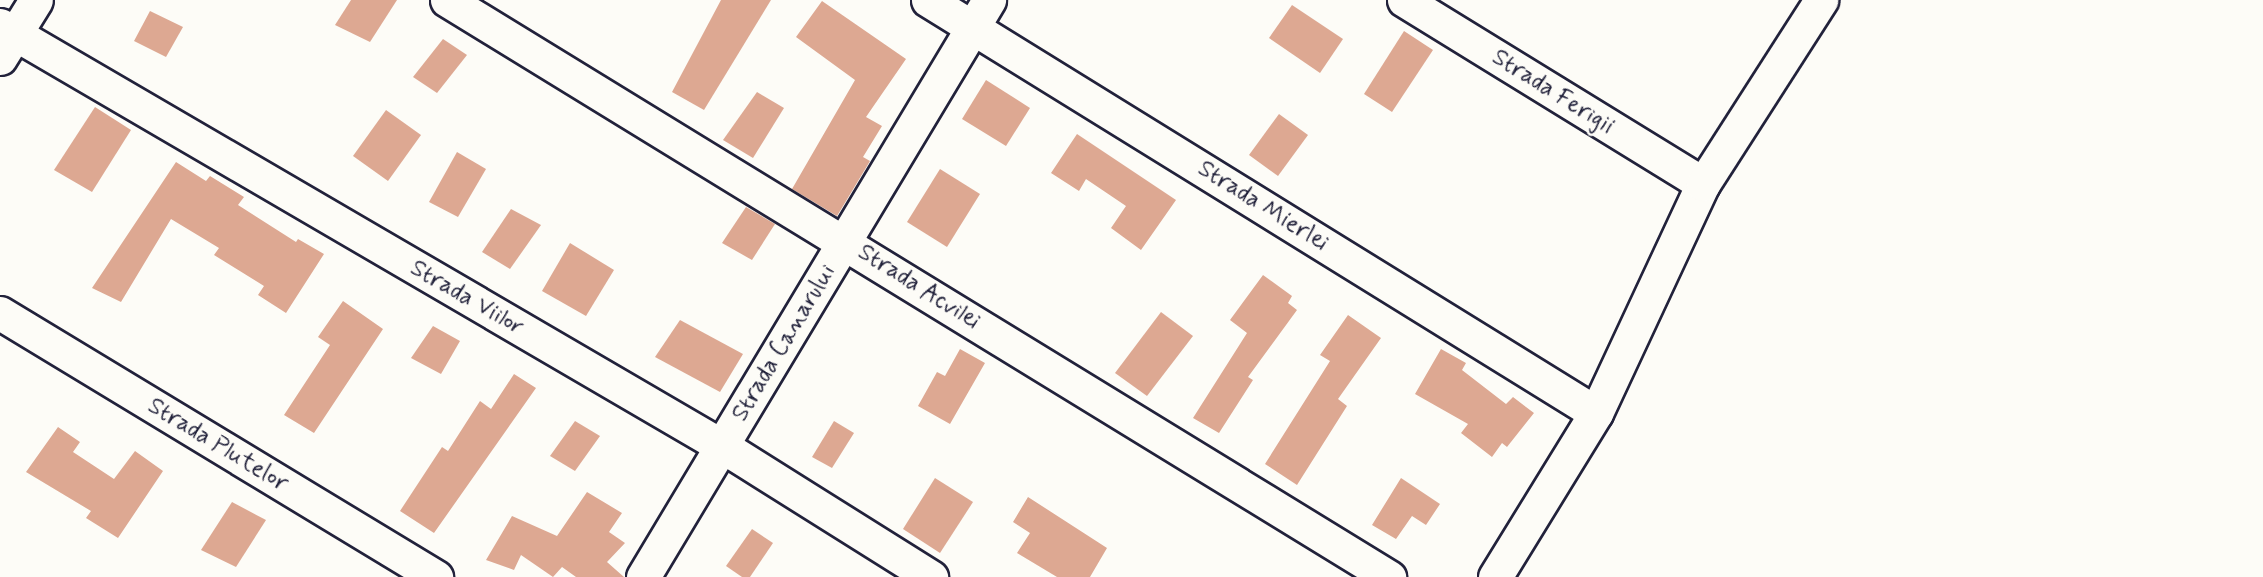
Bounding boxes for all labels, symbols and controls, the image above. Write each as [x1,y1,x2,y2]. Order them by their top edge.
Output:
street label: Strada Ferigii [1487,43,1619,141]
street label: Strada Mierlei [1194,156,1332,256]
street label: Strada Acvilei [852,238,986,336]
street label: Strada Viilor [404,254,530,342]
street label: Strada Canarului [726,260,842,426]
street label: Strada Plutelor [145,393,291,497]

